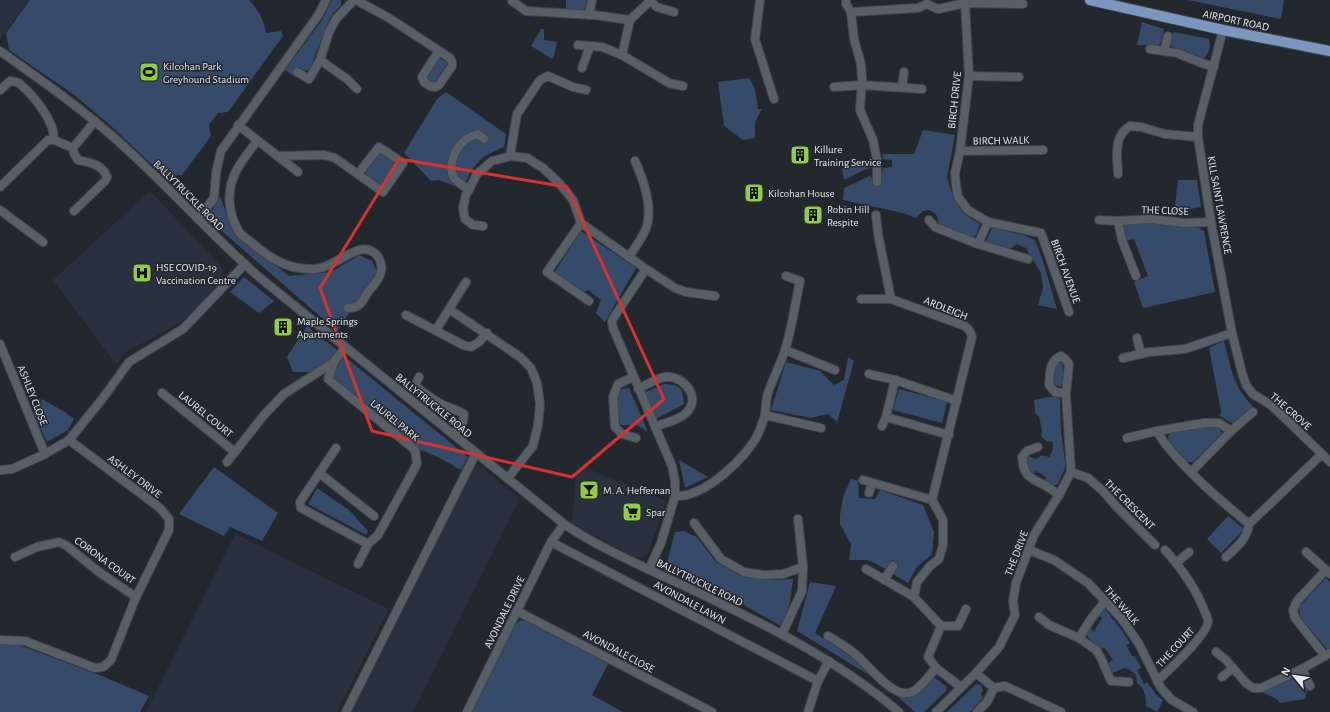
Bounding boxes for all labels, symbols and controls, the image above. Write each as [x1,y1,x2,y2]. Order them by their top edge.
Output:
street label: AIRPORT ROAD [1202,8,1270,33]
sports icon: Kilcohan Park Greyhound Stadium [138,61,160,83]
place label: Kilcohan Park Greyhound Stadium [163,61,249,85]
street label: BIRCH DRIVE [946,70,963,129]
street label: BIRCH WALK [973,134,1030,146]
building icon: Killure Training Service [789,144,811,166]
place label: Killure Training Service [814,144,881,168]
street label: KILL SAINT LAWRENCE [1205,155,1234,256]
street label: BALLYTRUCKLE ROAD [151,158,226,233]
building icon: Kilcohan House [743,182,765,204]
place label: Kilcohan House [768,188,835,199]
building icon: Robin Hill Respite [802,204,824,226]
place label: Robin Hill Respite [827,204,870,228]
street label: THE CLOSE [1141,204,1190,217]
street label: BIRCH AVENUE [1049,238,1082,305]
hospital icon: HSE COVID-19 Vaccination Centre [131,262,153,284]
place label: HSE COVID-19 Vaccination Centre [156,262,236,286]
street label: ARDLEIGH [922,295,969,322]
building icon: Maple Springs Apartments [272,316,294,338]
place label: Maple Springs Apartments [297,316,358,340]
street label: ASHLEY CLOSE [15,363,50,428]
street label: BALLYTRUCKLE ROAD [393,371,474,439]
street label: LAUREL COURT [177,389,235,440]
street label: THE GROVE [1268,391,1314,433]
street label: LAUREL PARK [368,398,422,444]
street label: ASHLEY DRIVE [106,453,164,500]
street label: THE CRESCENT [1102,477,1157,532]
bar icon: M. A. Heffernan [578,479,600,501]
place label: M. A. Heffernan [603,485,671,496]
supermarket icon: Spar [621,501,643,523]
place label: Spar [646,507,666,518]
street label: THE DRIVE [1003,528,1030,577]
street label: CORONA COURT [72,535,138,586]
street label: BALLYTRUCKLE ROAD [655,557,745,608]
street label: AVONDALE DRIVE [482,574,527,650]
street label: AVONDALE LAWN [652,579,728,626]
street label: THE WALK [1102,584,1142,627]
street label: THE COURT [1154,625,1197,670]
street label: AVONDALE CLOSE [581,628,657,675]
north arrow [1274,656,1314,696]
text: N [1279,665,1292,677]

